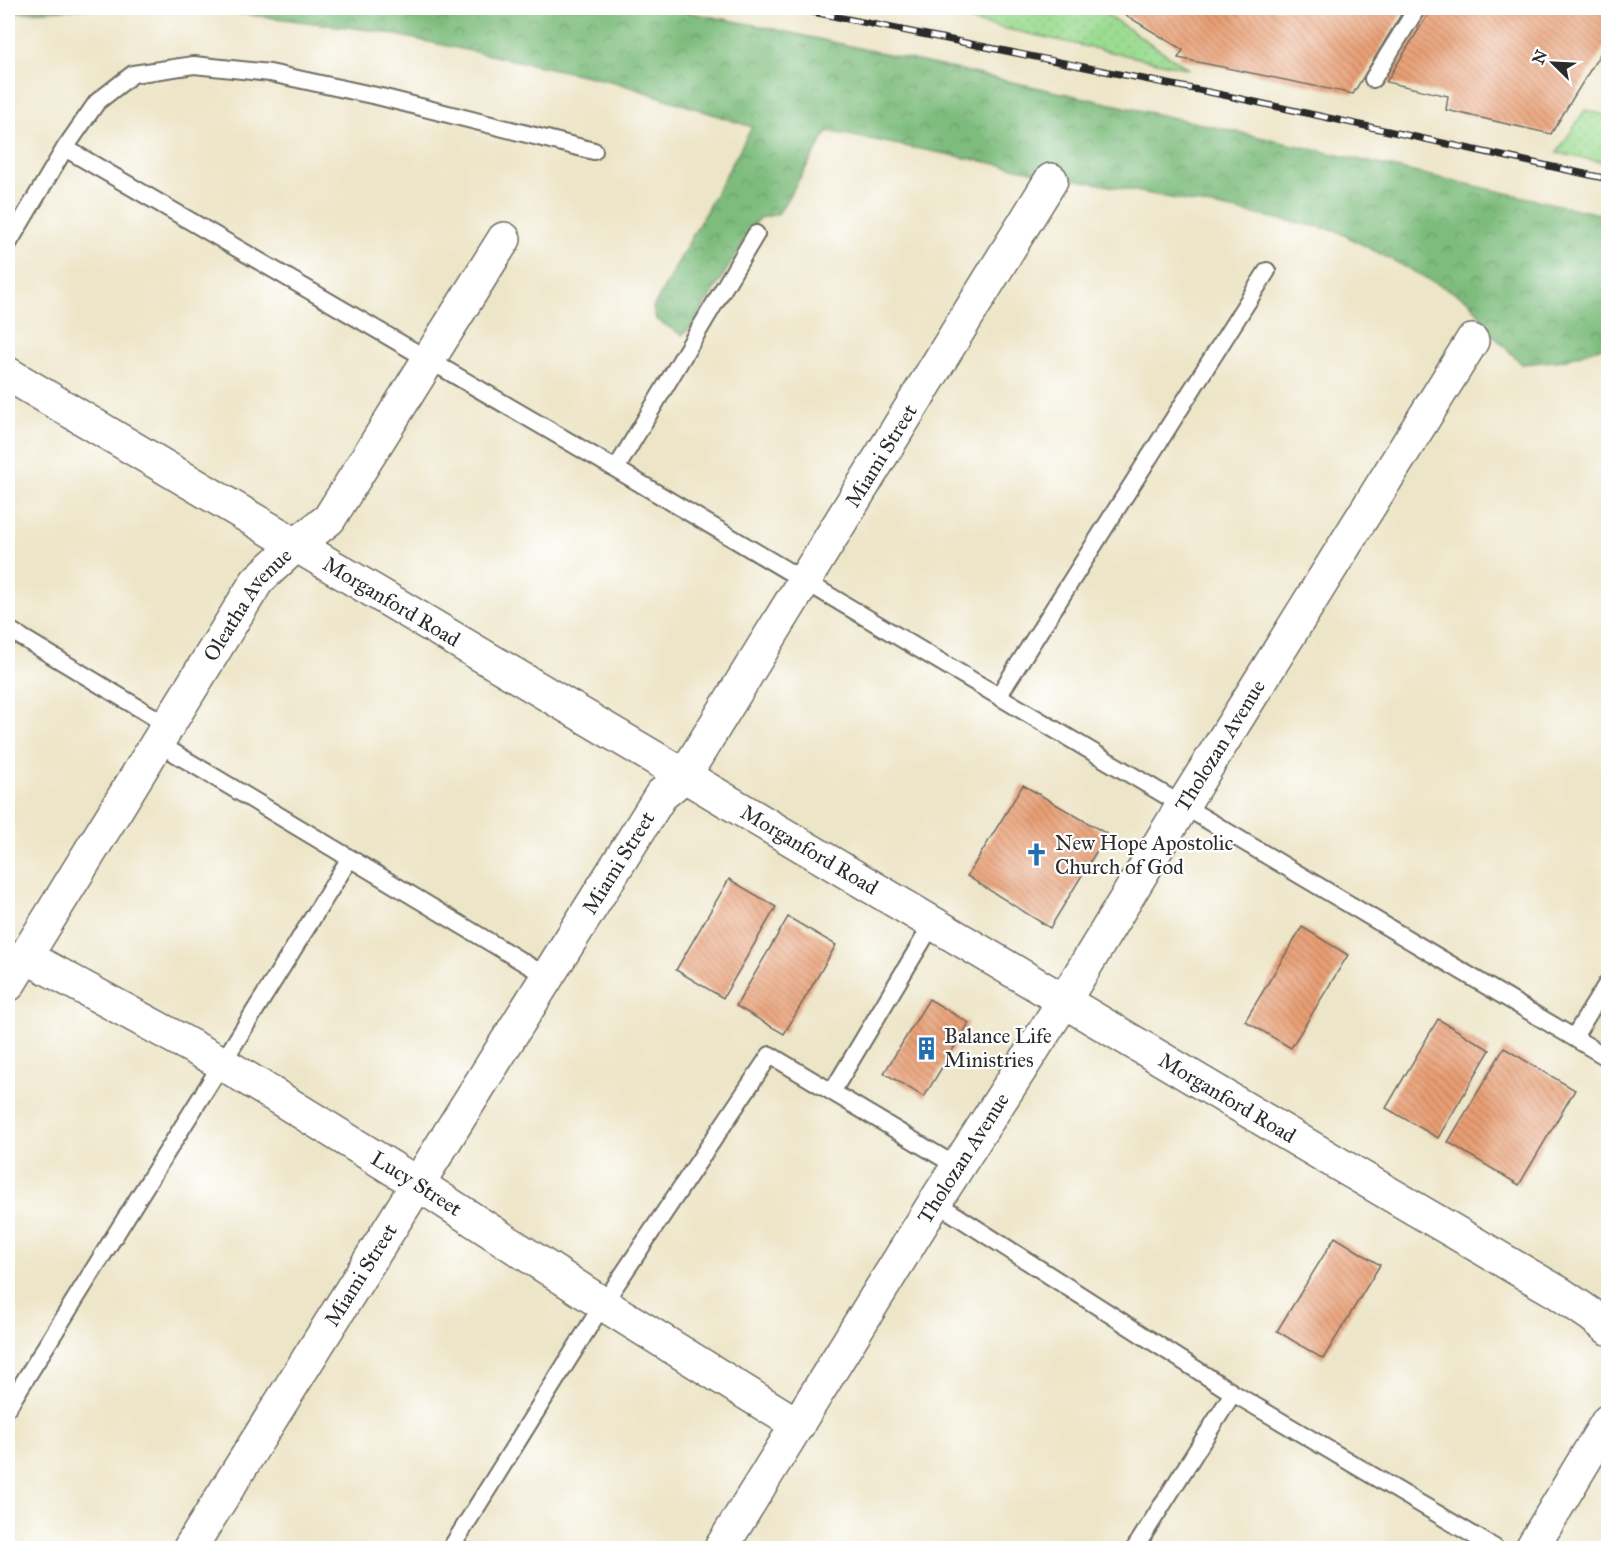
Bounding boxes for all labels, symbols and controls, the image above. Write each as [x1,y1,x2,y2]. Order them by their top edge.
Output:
north arrow [1523,33,1583,93]
text: N [1528,47,1551,67]
street label: Miami Street [840,399,923,512]
street label: Oleatha Avenue [198,542,297,666]
street label: Morganford Road [318,551,465,653]
street label: Tholozan Avenue [1169,675,1271,816]
street label: Morganford Road [736,799,883,901]
street label: Miami Street [577,806,661,919]
place label: New Hope Apostolic Church of God [1055,830,1233,880]
church icon: New Hope Apostolic Church of God [1024,842,1050,868]
place label: Balance Life Ministries [944,1023,1052,1073]
building icon: Balance Life Ministries [913,1035,939,1061]
street label: Morganford Road [1154,1047,1301,1149]
street label: Tholozan Avenue [912,1087,1015,1229]
street label: Lucy Street [366,1145,467,1222]
street label: Miami Street [319,1218,403,1331]

